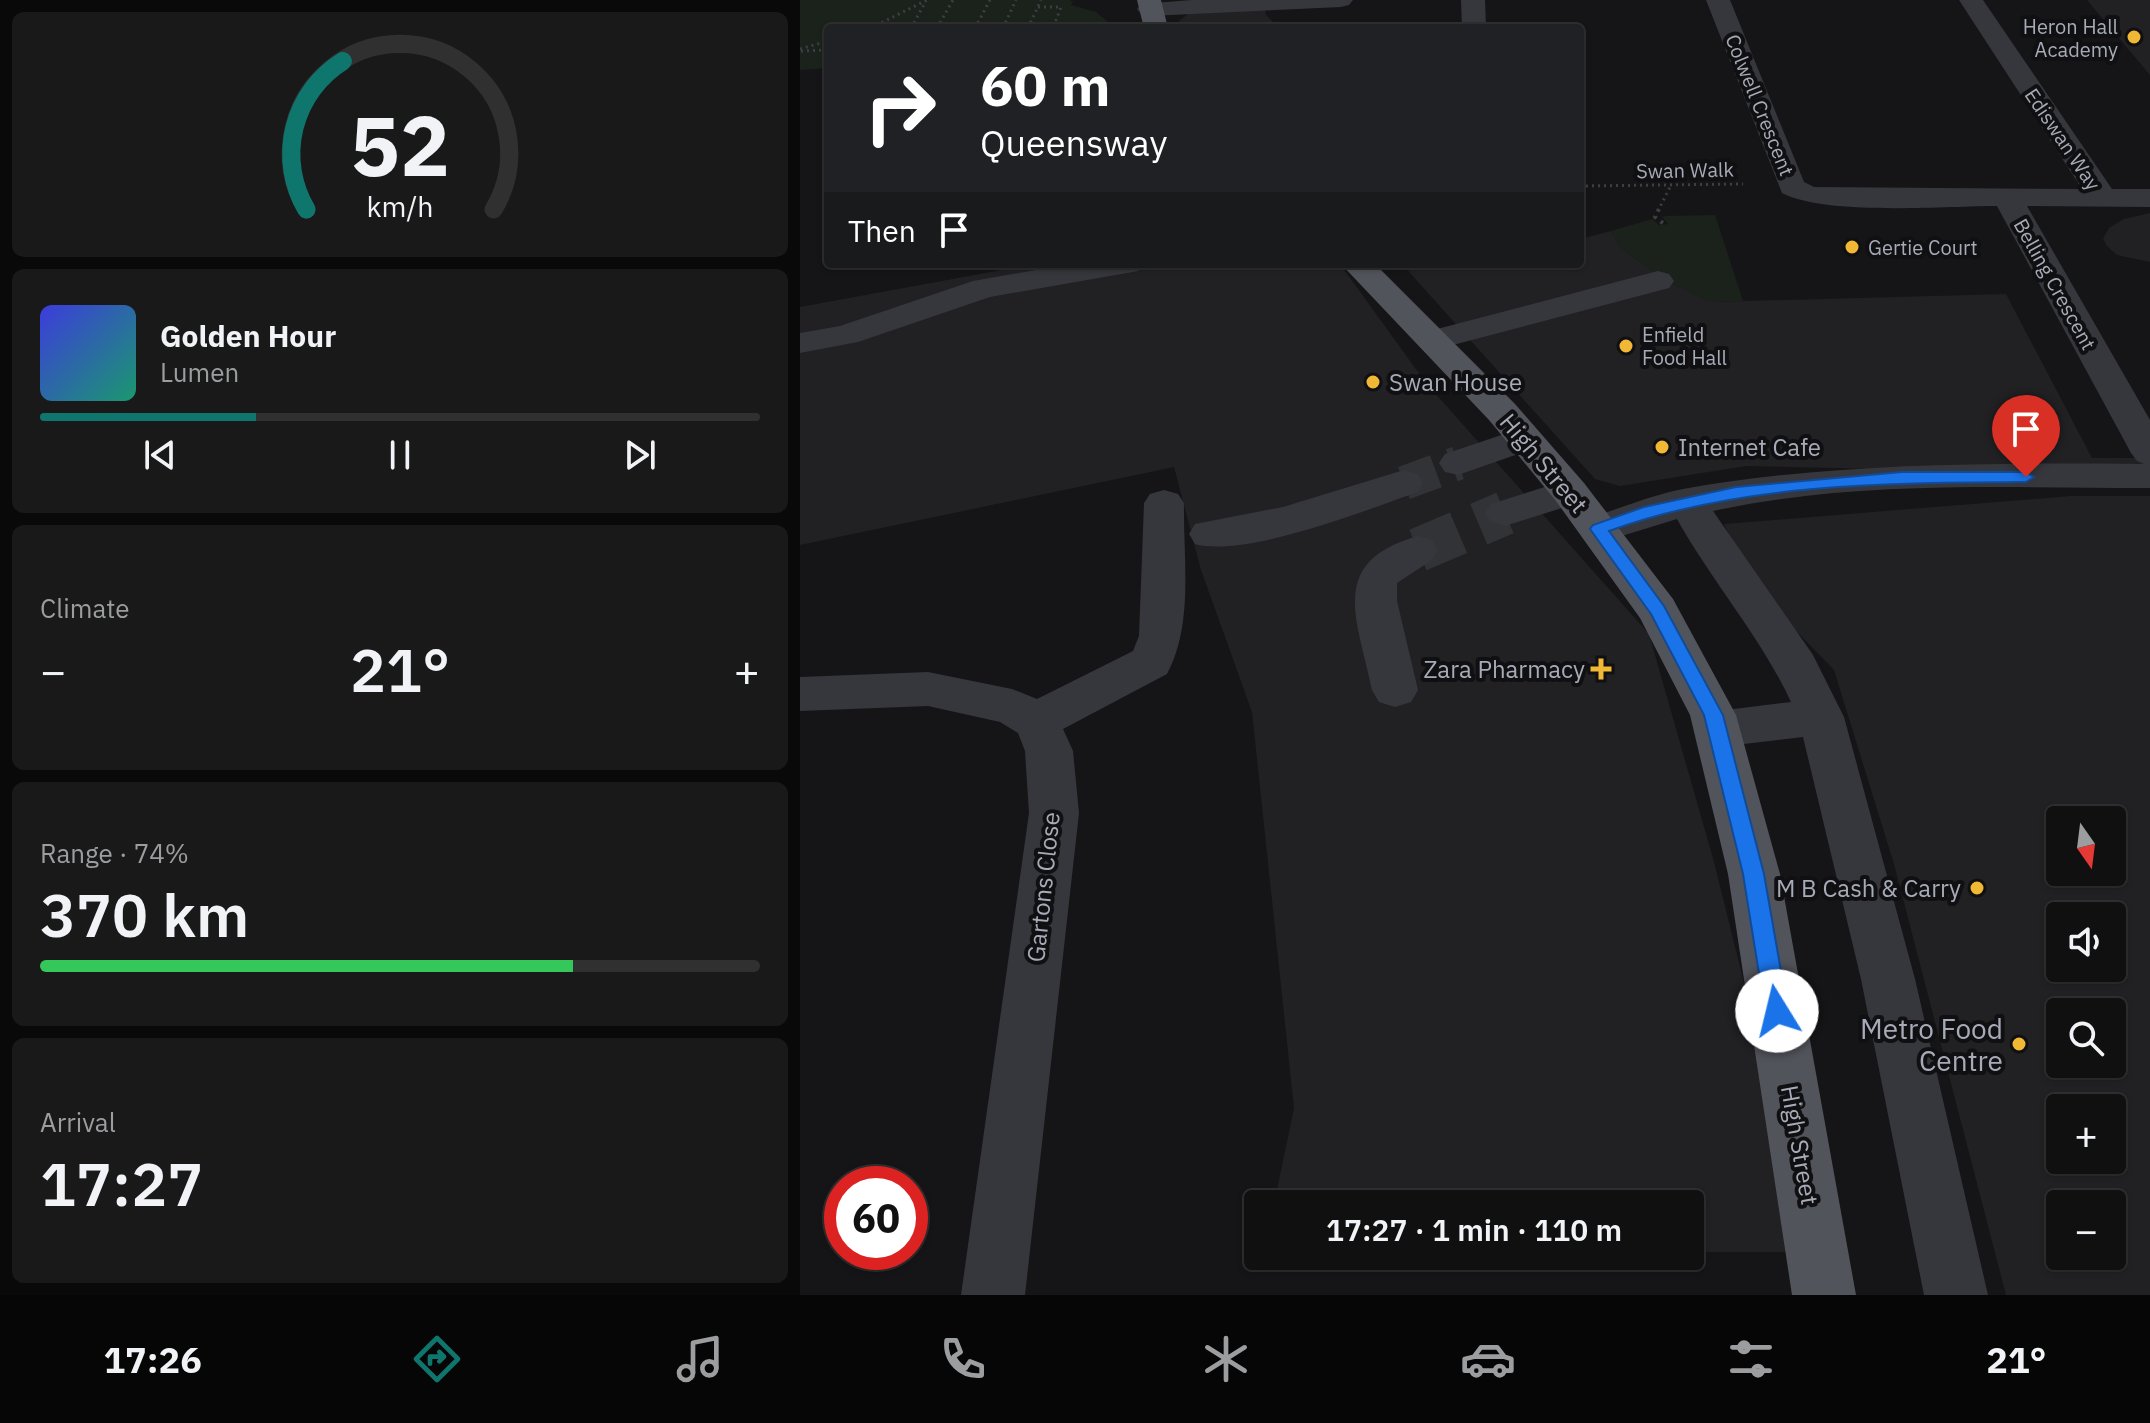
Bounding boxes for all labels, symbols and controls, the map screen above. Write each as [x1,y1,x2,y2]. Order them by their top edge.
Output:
place label: Heron Hall Academy [2023,13,2118,63]
marker: Heron Hall Academy [2125,28,2143,46]
street label: Colwell Crescent [1719,30,1801,180]
text: 60 m [980,49,1110,121]
icon: right [848,56,952,160]
street label: Ediswan Way [2019,83,2107,195]
text: 52 [350,91,450,199]
text: Queensway [980,119,1167,166]
street label: Swan Walk [1636,156,1735,184]
text: km/h [366,188,434,225]
icon: arrive [932,208,976,252]
text: Then [848,211,916,250]
street label: Belling Crescent [2008,214,2102,354]
place label: Gertie Court [1868,234,1977,261]
marker: Gertie Court [1843,238,1861,256]
text: Golden Hour [160,316,336,355]
place label: Enfield Food Hall [1642,321,1727,371]
marker: Enfield Food Hall [1617,337,1635,355]
text: Lumen [160,355,239,389]
place label: Swan House [1389,366,1522,398]
marker: Swan House [1364,373,1382,391]
pin [1992,395,2060,477]
street label: High Street [1493,406,1595,520]
icon: arrive [2004,407,2048,451]
place label: Internet Cafe [1678,431,1821,463]
icon: previous [138,433,182,477]
icon: pause [378,433,422,477]
icon: next [618,433,662,477]
marker: Internet Cafe [1653,438,1671,456]
text: Climate [40,591,130,625]
text: 21° [350,630,450,709]
text: − [40,642,66,699]
text: + [734,642,760,699]
place label: Zara Pharmacy [1423,653,1585,685]
marker: Zara Pharmacy [1592,660,1610,678]
north arrow [2046,806,2126,886]
map controls [2046,806,2126,1270]
street label: Gartons Close [1019,810,1067,964]
text: Range · 74% [40,836,189,870]
place label: M B Cash & Carry [1776,872,1961,904]
text: 370 km [40,875,249,954]
marker: M B Cash & Carry [1968,879,1986,897]
button: sound [2046,902,2126,982]
position arrow [1735,969,1819,1053]
button: search [2046,998,2126,1078]
place label: Metro Food Centre [1860,1010,2003,1079]
marker: Metro Food Centre [2010,1035,2028,1053]
street label: High Street [1774,1083,1826,1207]
button: + [2046,1094,2126,1174]
text: Arrival [40,1105,116,1139]
text: 17:27 [40,1144,203,1223]
speed limit sign: 60 [824,1166,928,1270]
button: − [2046,1190,2126,1270]
text: 17:27 · 1 min · 110 m [1326,1210,1622,1249]
icon: directions [409,1331,465,1387]
icon: music [672,1331,728,1387]
icon: phone [935,1331,991,1387]
icon: climate [1198,1331,1254,1387]
icon: car [1460,1331,1516,1387]
icon: filters [1723,1331,1779,1387]
text: 17:26 [103,1336,202,1383]
text: 21° [1986,1336,2046,1383]

